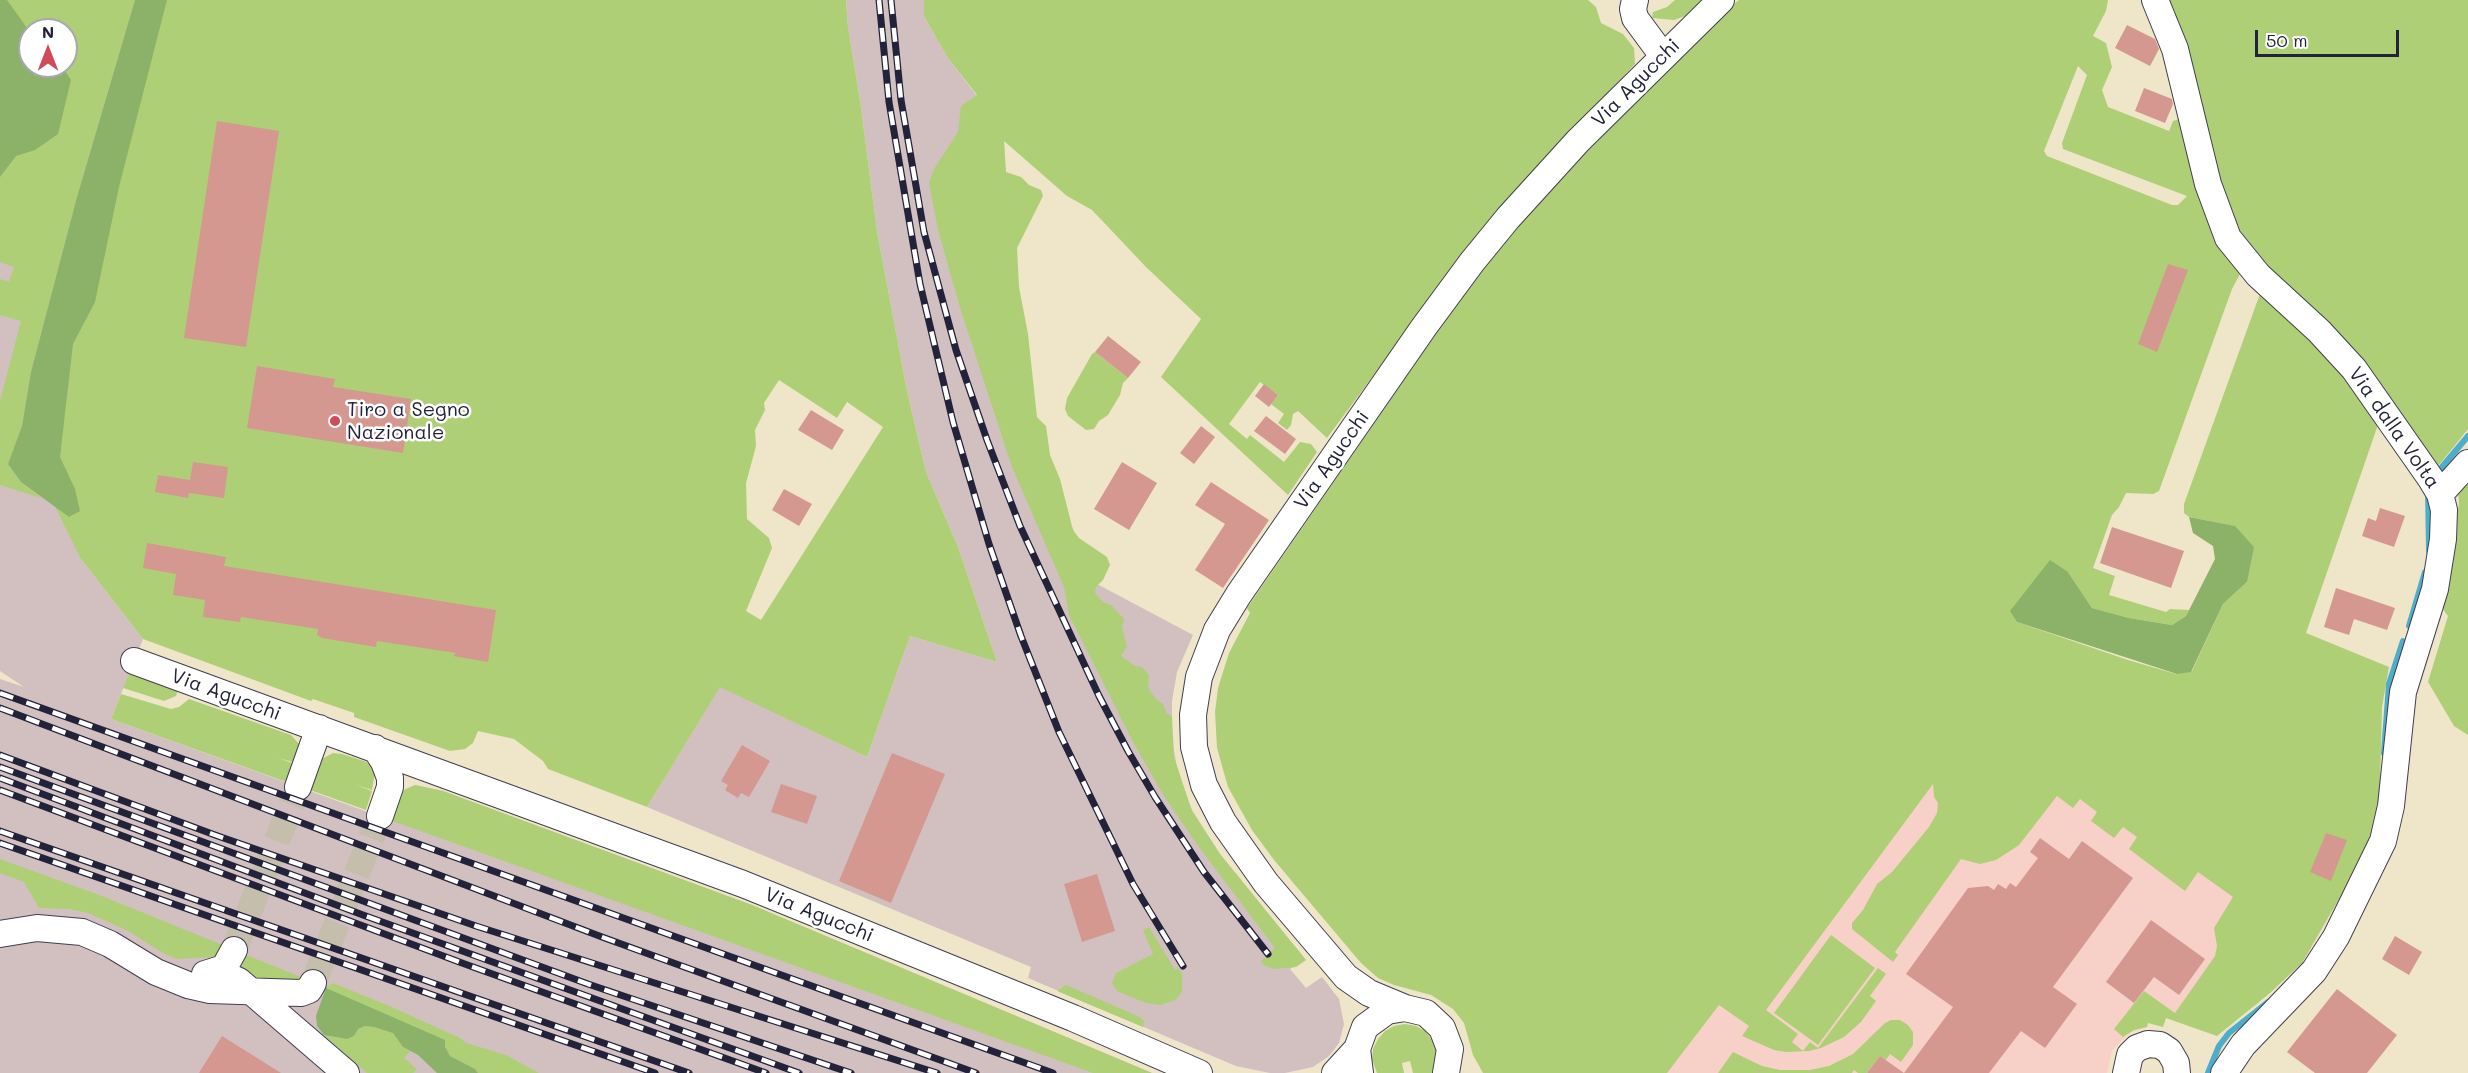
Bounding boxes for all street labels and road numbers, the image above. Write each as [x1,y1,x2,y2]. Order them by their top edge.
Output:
street label: Via Agucchi [1587,34,1685,132]
street label: Via dalla Volta [2343,363,2445,493]
street label: Via Agucchi [1289,406,1375,514]
street label: Via Agucchi [168,664,284,726]
street label: Via Agucchi [761,882,877,948]

